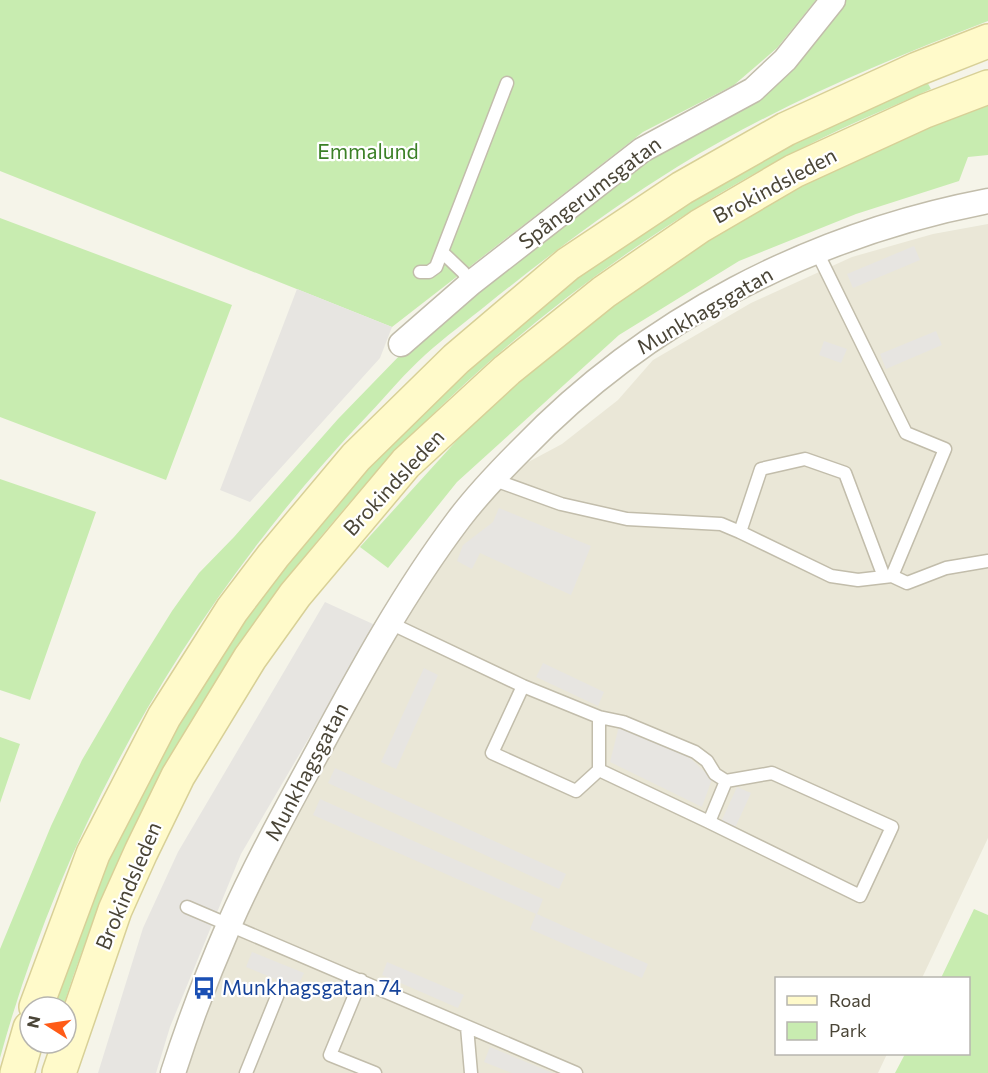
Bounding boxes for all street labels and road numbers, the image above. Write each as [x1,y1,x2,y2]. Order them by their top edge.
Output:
street label: Spångerumsgatan [513,130,665,253]
street label: Brokindsleden [708,142,840,228]
street label: Munkhagsgatan [632,261,777,359]
street label: Brokindsleden [337,424,449,540]
street label: Munkhagsgatan [259,698,353,845]
street label: Brokindsleden [89,818,166,953]

